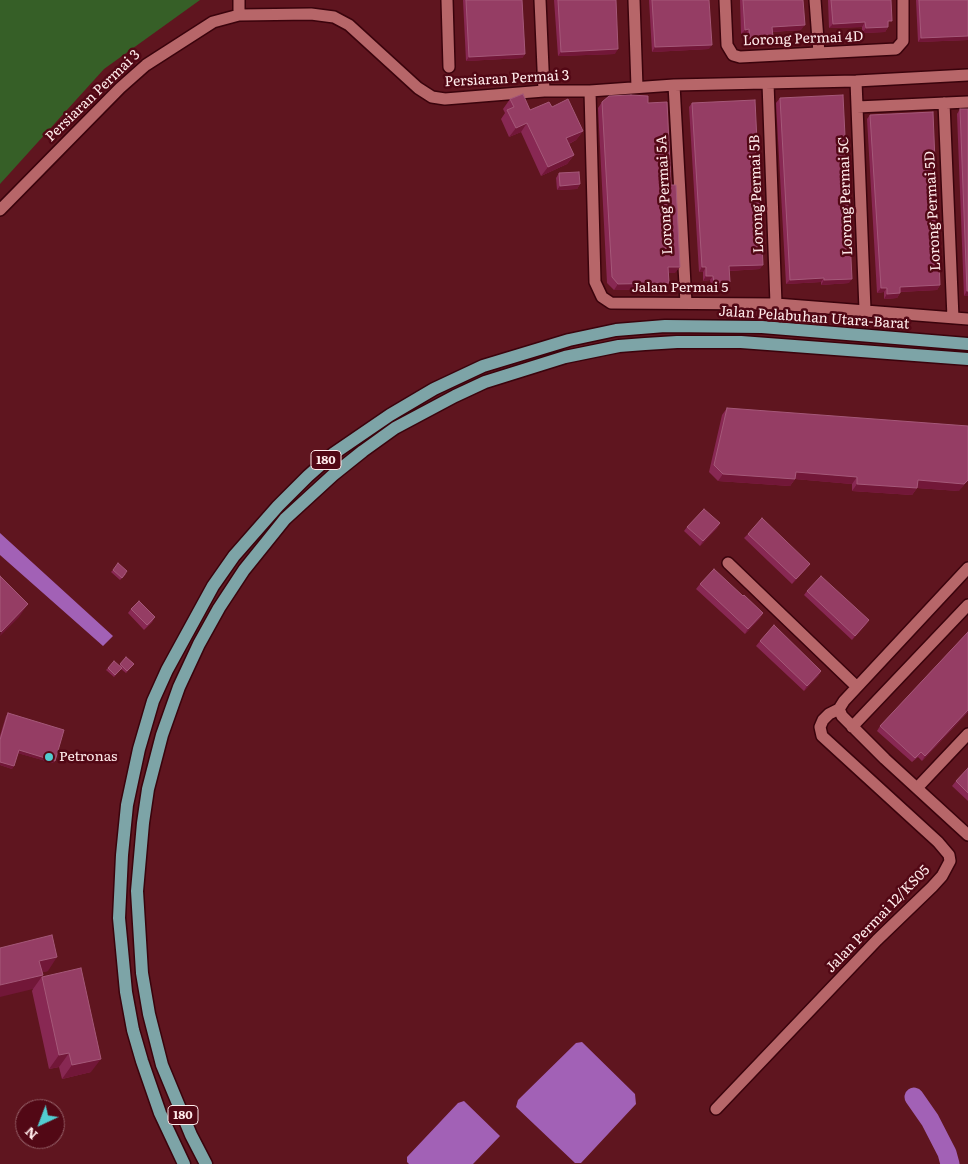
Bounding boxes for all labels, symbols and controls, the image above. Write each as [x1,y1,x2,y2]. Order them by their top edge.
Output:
street label: Lorong Permai 4D [742,29,864,49]
street label: Persiaran Permai 3 [42,47,144,145]
street label: Persiaran Permai 3 [444,67,570,91]
street label: Lorong Permai 5B [747,134,767,254]
street label: Lorong Permai 5A [653,135,677,255]
street label: Lorong Permai 5C [836,136,856,256]
street label: Lorong Permai 5D [921,151,945,271]
street label: Jalan Permai 5 [632,280,728,296]
street label: Jalan Pelabuhan Utara-Barat [718,303,910,333]
road number: 180 [311,450,341,470]
place label: Petronas [59,749,117,765]
marker: Petronas [43,751,55,763]
street label: Jalan Permai 12/KS05 [822,862,934,976]
north arrow [15,1099,65,1149]
road number: 180 [168,1106,198,1124]
text: N [19,1123,42,1146]

